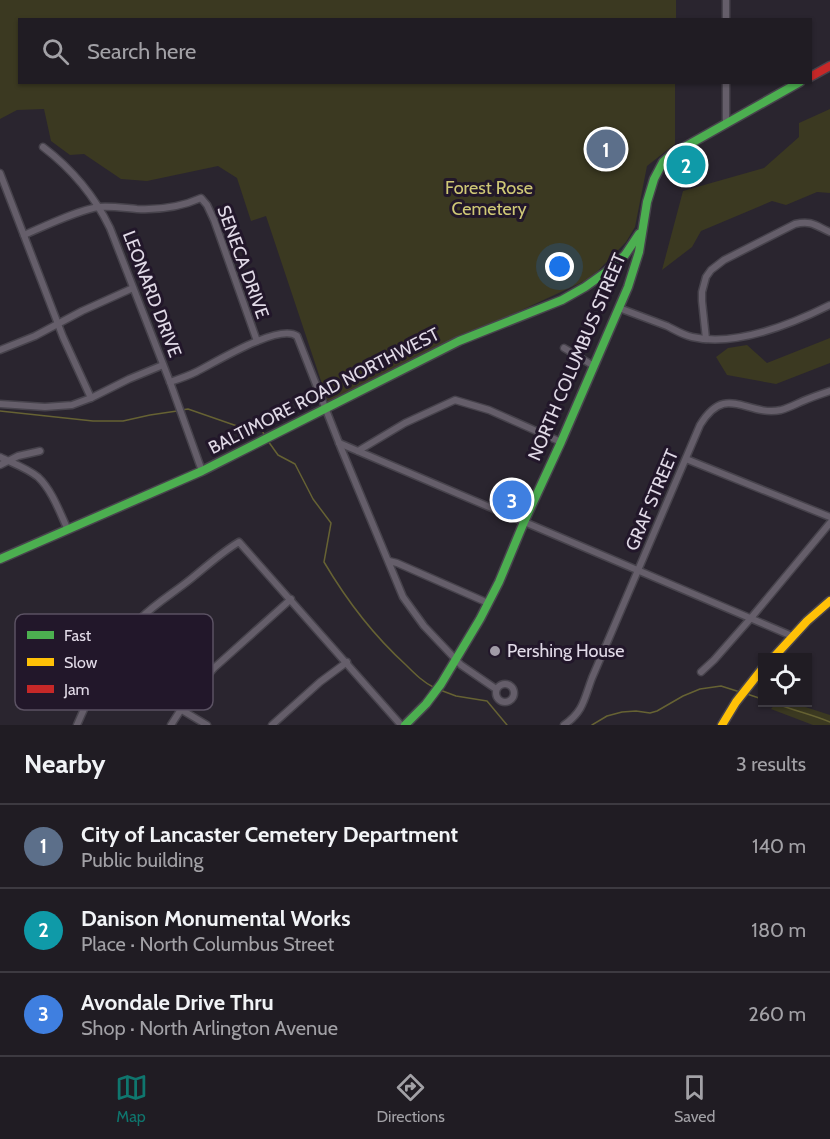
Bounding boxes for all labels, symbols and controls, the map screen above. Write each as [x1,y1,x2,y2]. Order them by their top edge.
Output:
search box [18,18,812,84]
icon: search [39,35,72,68]
text: Search here [87,38,196,65]
pin: 1 [586,126,626,172]
pin: 2 [666,142,706,188]
park label: Forest Rose Cemetery [445,177,533,220]
street label: SENECA DRIVE [212,202,274,322]
street label: LEONARD DRIVE [118,228,186,360]
street label: NORTH COLUMBUS STREET [523,250,631,464]
your location [545,252,574,281]
street label: BALTIMORE ROAD NORTHWEST [205,323,444,459]
street label: GRAF STREET [621,446,683,554]
pin: 3 [492,478,532,522]
legend [15,614,213,710]
text: Fast [64,626,92,645]
place label: Pershing House [507,640,625,662]
marker: Pershing House [488,644,502,658]
text: Slow [64,653,98,672]
map controls [758,653,812,707]
button: locate [758,653,812,707]
text: Jam [63,680,90,699]
text: Nearby [24,748,105,780]
text: 3 results [736,752,806,776]
text: City of Lancaster Cemetery Department [81,821,458,848]
text: 1 [40,834,47,858]
text: 140 m [752,834,806,858]
text: Public building [81,848,203,872]
text: Danison Monumental Works [81,905,351,932]
text: 2 [38,918,49,942]
text: 180 m [751,918,806,942]
text: Place · North Columbus Street [81,932,334,956]
text: Avondale Drive Thru [81,989,274,1016]
text: 3 [38,1002,49,1026]
text: 260 m [748,1002,806,1026]
text: Shop · North Arlington Avenue [81,1016,338,1040]
tab: Map [115,1071,148,1126]
tab: Directions [377,1071,445,1126]
tab: Saved [674,1071,715,1126]

